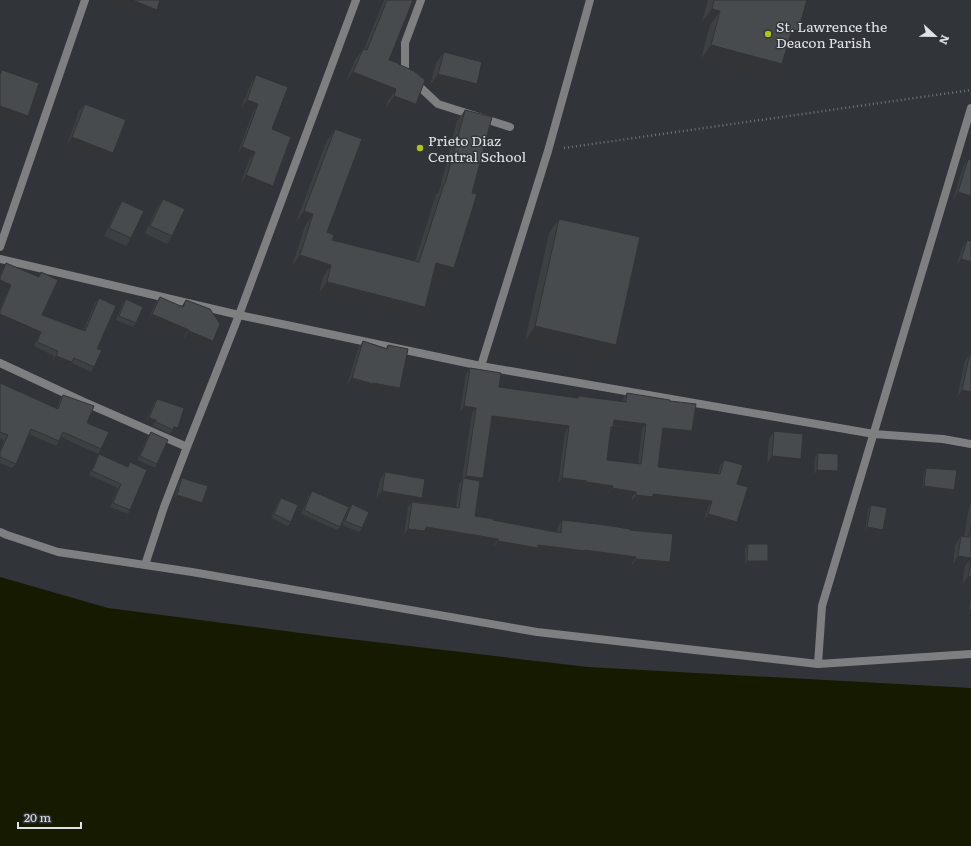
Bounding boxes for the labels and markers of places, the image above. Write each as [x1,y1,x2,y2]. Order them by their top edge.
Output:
place label: St. Lawrence the Deacon Parish [776,16,887,52]
marker: St. Lawrence the Deacon Parish [763,29,773,39]
place label: Prieto Diaz Central School [428,130,526,166]
marker: Prieto Diaz Central School [415,143,425,153]

